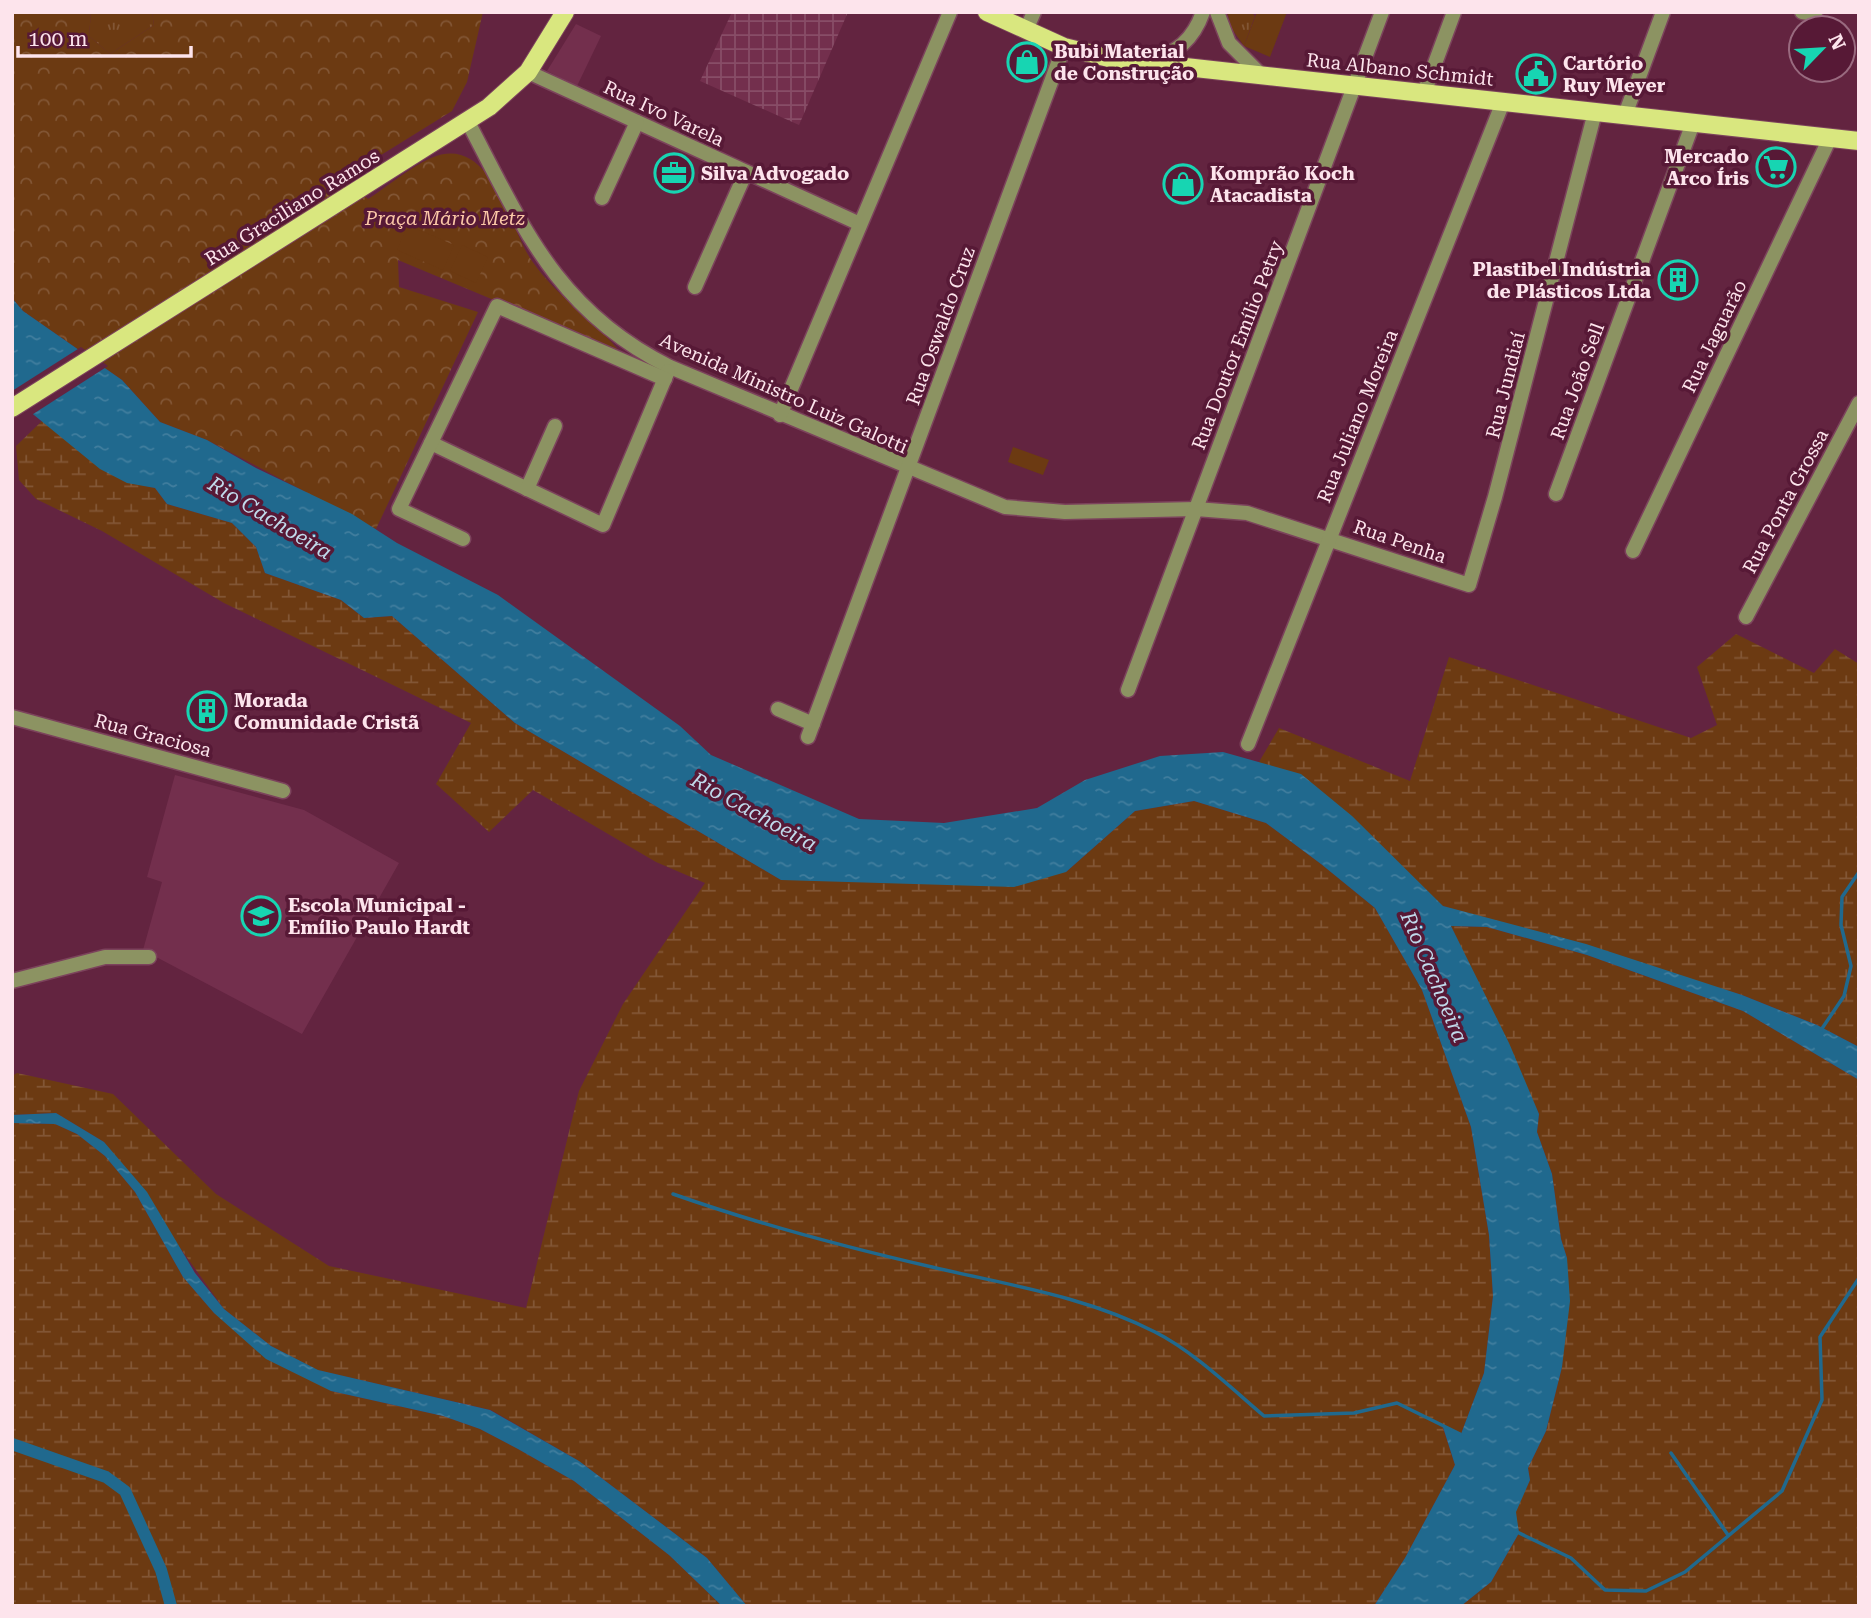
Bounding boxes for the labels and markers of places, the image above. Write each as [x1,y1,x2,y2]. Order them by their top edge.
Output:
place label: Bubi Material de Construção [1054,40,1194,85]
shop icon: Bubi Material de Construção [1006,41,1048,83]
place label: Cartório Ruy Meyer [1563,52,1666,97]
public building icon: Cartório Ruy Meyer [1515,53,1557,95]
place label: Mercado Arco Íris [1664,145,1749,190]
supermarket icon: Mercado Arco Íris [1755,146,1797,188]
office icon: Silva Advogado [653,152,695,194]
place label: Silva Advogado [701,162,849,185]
place label: Komprão Koch Atacadista [1210,162,1355,207]
shop icon: Komprão Koch Atacadista [1162,163,1204,205]
place label: Plastibel Indústria de Plásticos Ltda [1473,258,1651,303]
building icon: Plastibel Indústria de Plásticos Ltda [1657,259,1699,301]
place label: Morada Comunidade Cristã [234,689,419,734]
building icon: Morada Comunidade Cristã [186,690,228,732]
place label: Escola Municipal - Emílio Paulo Hardt [288,894,470,939]
school or university icon: Escola Municipal - Emílio Paulo Hardt [240,895,282,937]

